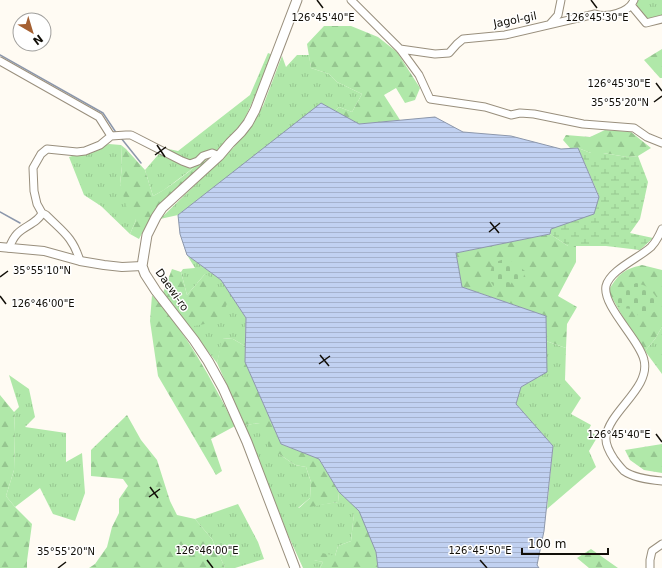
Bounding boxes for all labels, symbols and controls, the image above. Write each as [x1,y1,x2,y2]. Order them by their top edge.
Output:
street label: Jagol-gil [491,9,538,31]
north arrow [12,12,52,52]
text: 126°45'40"E [291,12,355,23]
text: 126°45'30"E [565,12,629,23]
text: N [30,32,45,47]
text: 126°45'30"E [587,78,651,89]
text: 35°55'20"N [591,97,649,108]
text: 35°55'10"N [13,265,71,276]
street label: Daewi-ro [153,266,192,314]
text: 126°46'00"E [11,298,75,309]
text: 126°45'40"E [587,429,651,440]
scale bar [522,530,608,556]
text: 100 m [528,537,566,551]
text: 126°46'00"E [175,545,239,556]
text: 126°45'50"E [448,545,512,556]
text: 35°55'20"N [37,546,95,557]

